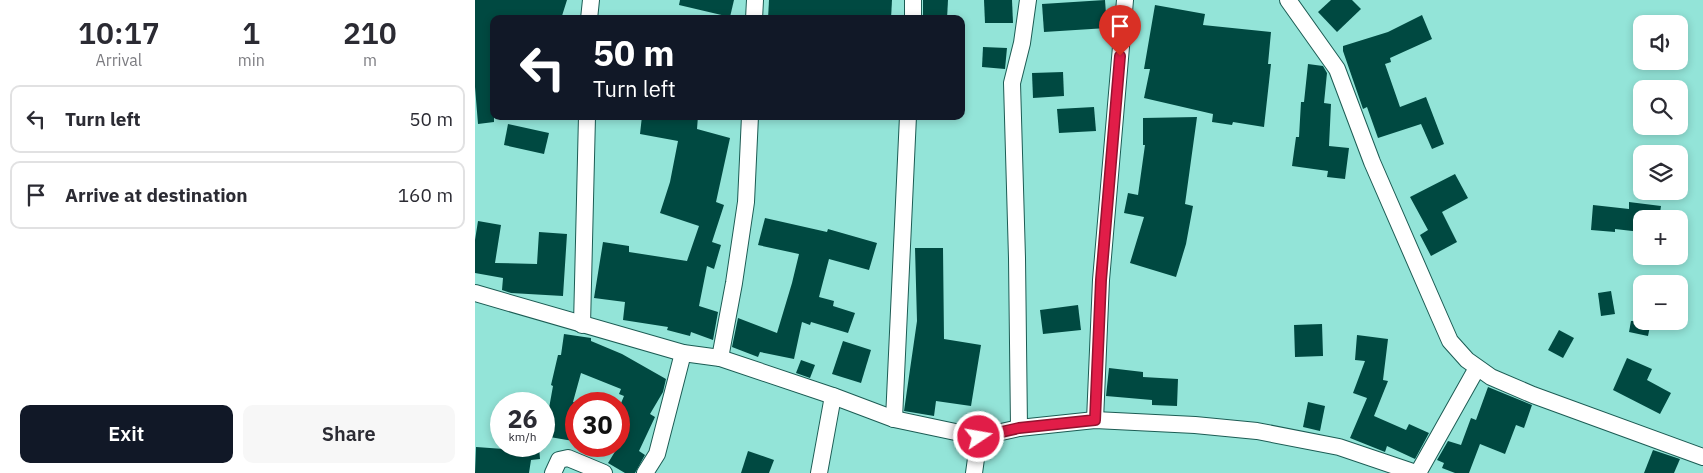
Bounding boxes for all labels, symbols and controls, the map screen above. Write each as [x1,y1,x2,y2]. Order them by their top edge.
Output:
pin [1099,5,1141,56]
icon: arrive [1106,12,1134,40]
text: 10:17 [78,13,160,52]
text: 1 [242,13,260,52]
text: 210 [343,13,397,52]
map controls [1633,15,1688,330]
button: sound [1633,15,1688,70]
text: 50 m [593,30,675,76]
icon: left [510,35,575,100]
text: Arrival [96,50,142,70]
text: min [238,50,265,70]
text: m [363,50,377,70]
text: Turn left [593,74,676,103]
button: search [1633,80,1688,135]
icon: left [22,105,50,133]
text: Turn left [65,107,141,131]
text: 50 m [409,107,453,131]
button: layers [1633,145,1688,200]
icon: arrive [22,181,50,209]
text: Arrive at destination [65,183,248,207]
text: 160 m [398,183,453,207]
button: + [1633,210,1688,265]
button: − [1633,275,1688,330]
speed limit sign: 30 [565,392,630,457]
text: 26 [507,402,538,435]
button: Exit [20,405,233,463]
button: Share [243,405,455,463]
position arrow [952,410,1004,462]
text: km/h [508,429,537,444]

